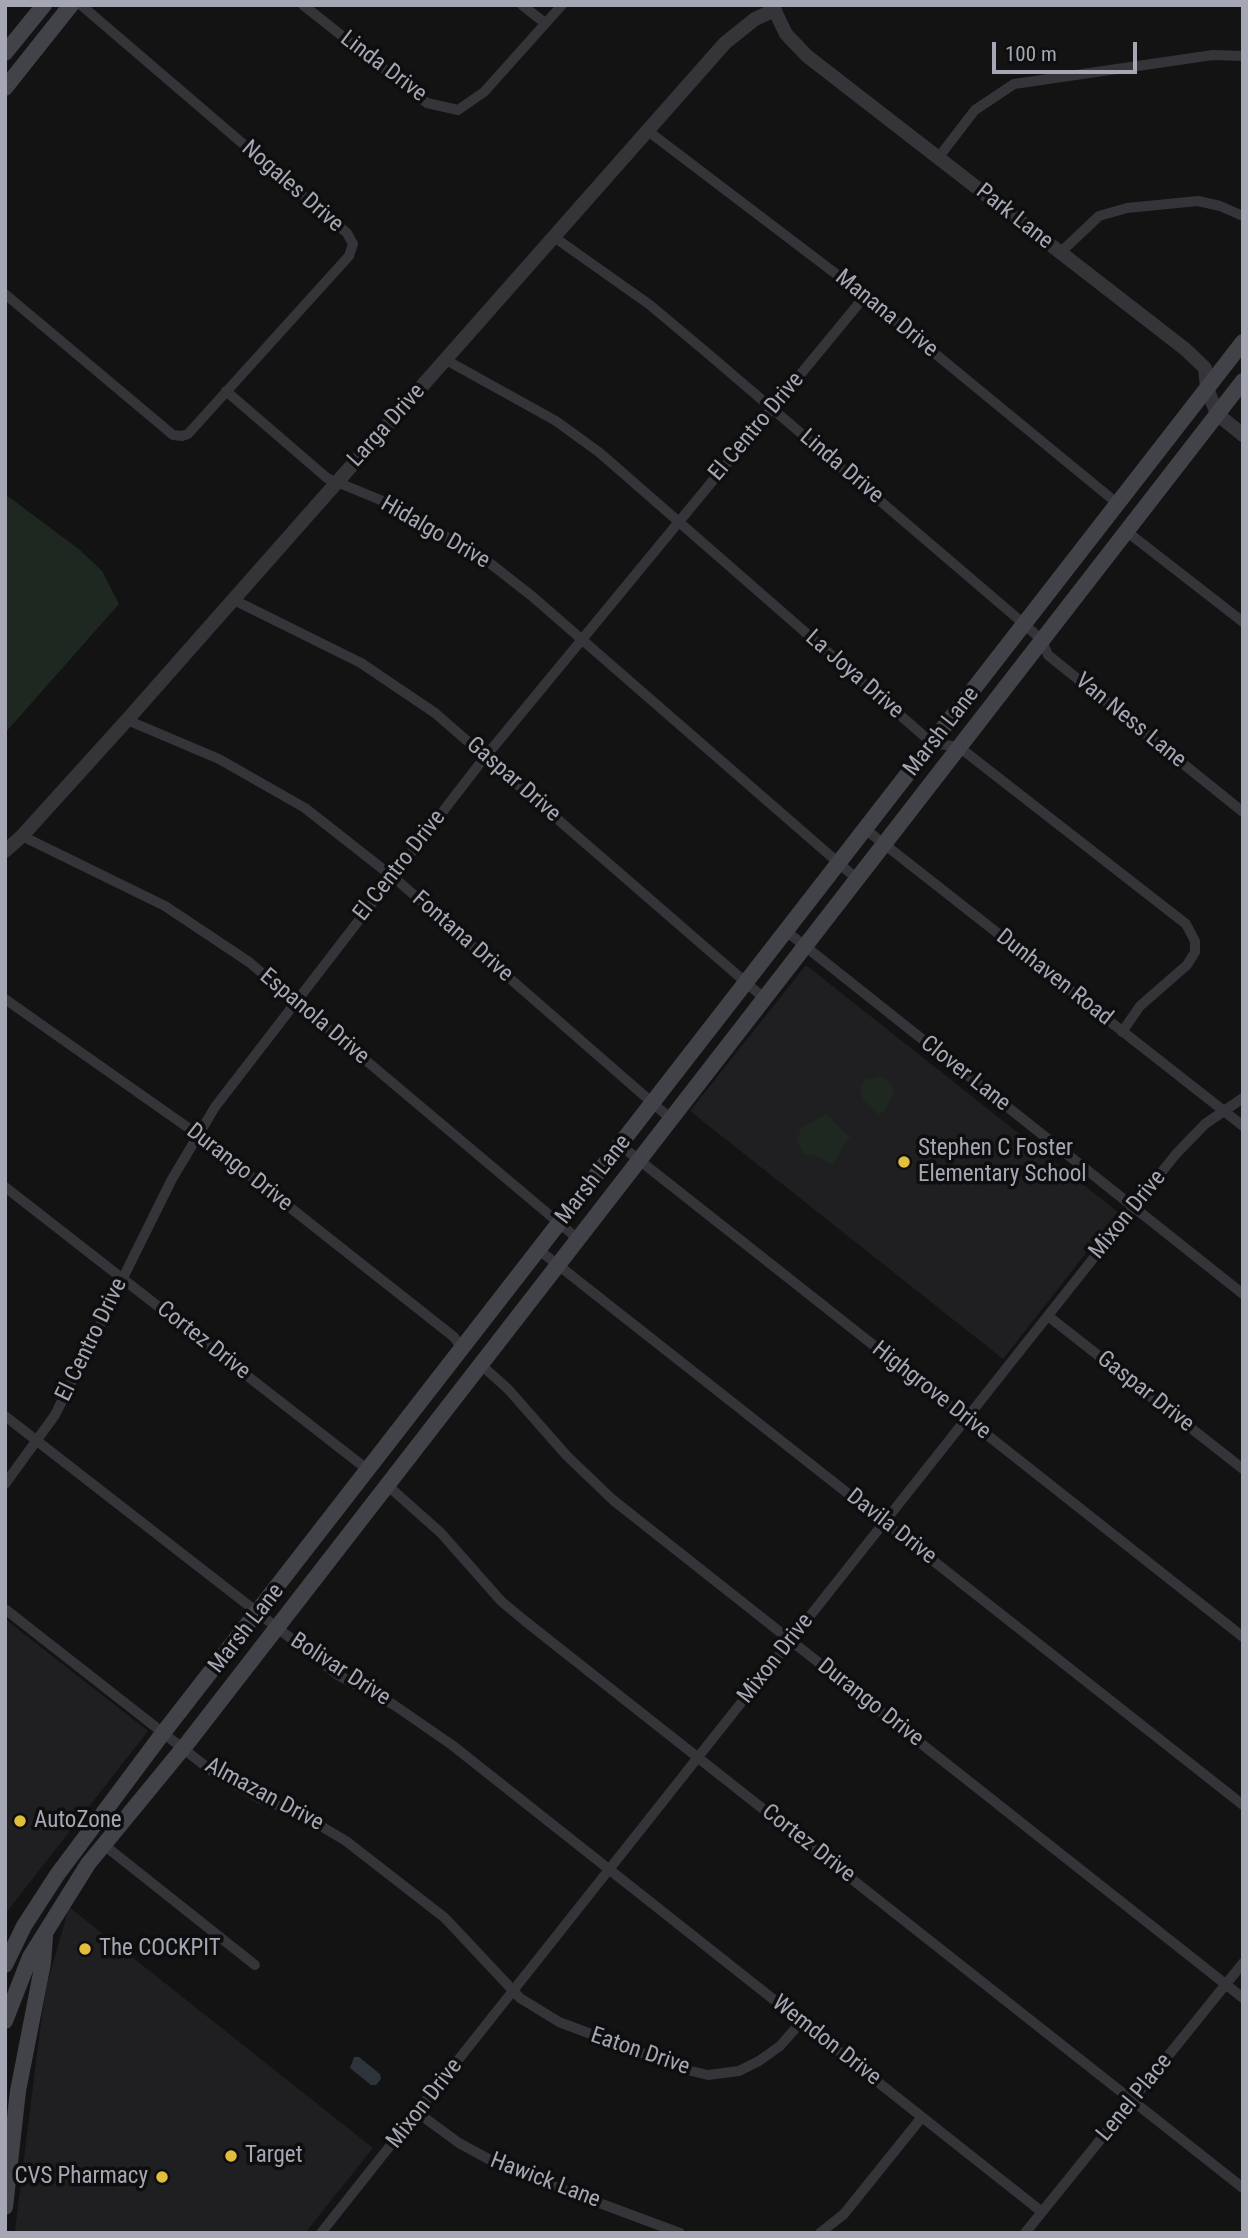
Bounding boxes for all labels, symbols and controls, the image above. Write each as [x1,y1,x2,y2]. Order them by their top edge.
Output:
street label: Linda Drive [334,26,432,108]
scale bar [996,28,1141,72]
text: 100 m [1005,42,1057,66]
street label: Nogales Drive [235,135,349,239]
street label: Park Lane [970,178,1058,256]
street label: Manana Drive [829,264,943,364]
street label: El Centro Drive [704,367,810,487]
street label: Larga Drive [343,379,431,473]
street label: Linda Drive [793,424,889,510]
street label: Hidalgo Drive [376,491,494,575]
street label: La Joya Drive [799,625,909,725]
street label: Van Ness Lane [1069,668,1191,774]
street label: Marsh Lane [898,682,986,782]
street label: Gaspar Drive [460,732,566,828]
street label: El Centro Drive [348,805,452,927]
street label: Fontana Drive [406,886,518,988]
street label: Dunhaven Road [990,924,1118,1032]
street label: Espanola Drive [254,963,374,1071]
street label: Clover Lane [915,1030,1015,1118]
street label: Durango Drive [180,1118,298,1218]
street label: Marsh Lane [550,1130,638,1230]
place label: Stephen C Foster Elementary School [918,1135,1087,1189]
marker: Stephen C Foster Elementary School [896,1154,912,1170]
street label: Mixon Drive [1084,1165,1172,1265]
street label: El Centro Drive [50,1274,134,1406]
street label: Cortez Drive [151,1296,255,1386]
street label: Highgrove Drive [866,1336,996,1446]
street label: Gaspar Drive [1091,1346,1199,1438]
street label: Davila Drive [841,1483,941,1571]
street label: Marsh Lane [203,1579,291,1679]
street label: Mixon Drive [732,1609,820,1709]
street label: Bolivar Drive [285,1628,395,1712]
street label: Durango Drive [811,1653,929,1753]
street label: Almazan Drive [200,1752,328,1838]
street label: Cortez Drive [756,1799,860,1889]
place label: AutoZone [34,1807,122,1835]
marker: AutoZone [12,1813,28,1829]
place label: The COCKPIT [99,1935,221,1963]
marker: The COCKPIT [77,1941,93,1957]
street label: Wemdon Drive [766,1990,886,2092]
street label: Eaton Drive [587,2022,693,2082]
street label: Lenel Place [1091,2049,1179,2147]
street label: Mixon Drive [381,2054,469,2154]
place label: Target [245,2142,302,2170]
street label: Hawick Lane [486,2147,604,2215]
marker: Target [223,2148,239,2164]
place label: CVS Pharmacy [14,2163,148,2191]
marker: CVS Pharmacy [154,2169,170,2185]

